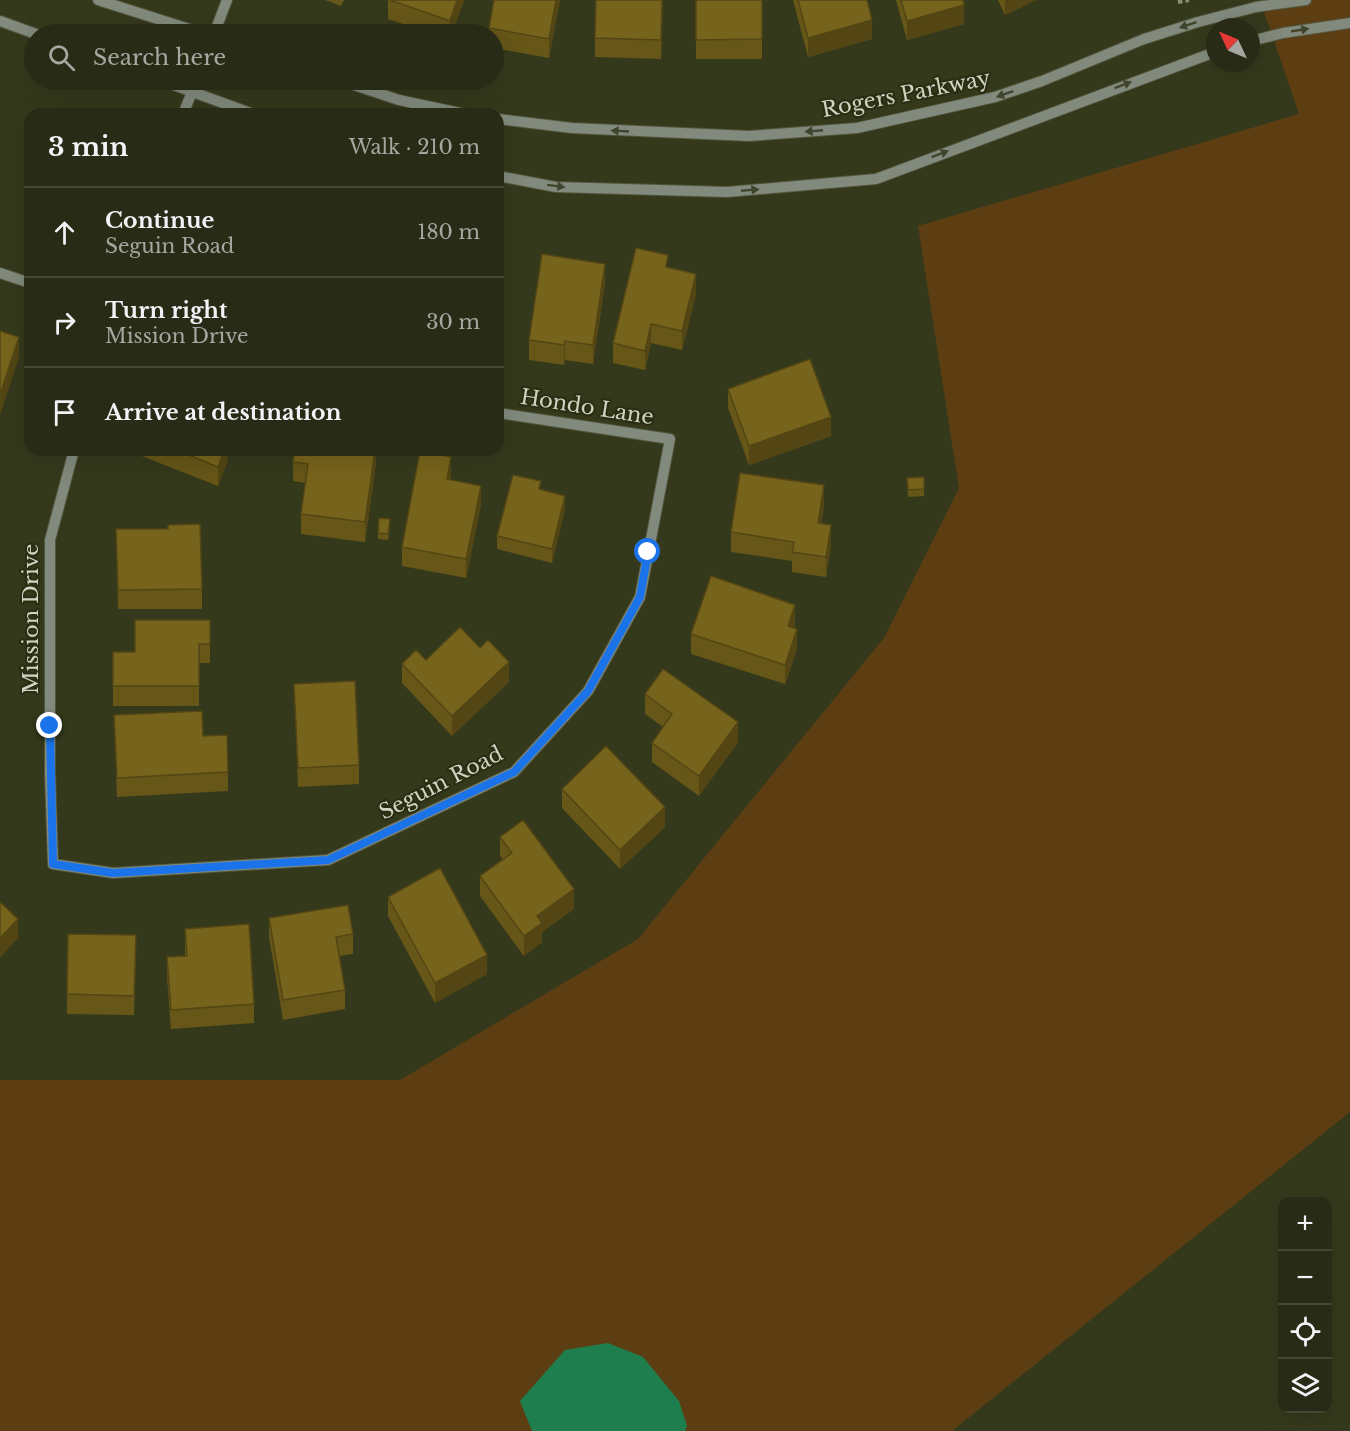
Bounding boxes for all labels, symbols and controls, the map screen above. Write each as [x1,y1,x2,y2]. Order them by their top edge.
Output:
north arrow [1206,18,1260,72]
one-way arrow [1179,21,1197,30]
search box [24,24,504,90]
one-way arrow [1291,25,1310,34]
icon: search [45,41,78,74]
text: Search here [93,44,226,71]
street label: Rogers Parkway [819,65,993,123]
one-way arrow [1114,80,1132,90]
one-way arrow [996,89,1014,99]
one-way arrow [610,126,629,135]
one-way arrow [805,126,824,136]
text: 3 min [48,131,129,163]
text: Walk · 210 m [349,135,480,159]
one-way arrow [931,149,949,159]
one-way arrow [546,182,565,191]
one-way arrow [741,185,760,195]
text: Continue [105,207,214,234]
icon: ahead [48,216,81,249]
text: 180 m [417,220,480,244]
text: Seguin Road [105,234,234,258]
text: Turn right [105,297,227,324]
icon: right [48,306,81,339]
text: 30 m [426,310,480,334]
text: Mission Drive [105,324,248,348]
street label: Hondo Lane [519,384,655,430]
icon: arrive [48,396,81,429]
text: Arrive at destination [105,399,342,426]
route start [634,538,660,564]
street label: Mission Drive [18,544,44,694]
route end [36,712,62,738]
street label: Seguin Road [375,741,507,825]
map controls [1278,1197,1332,1413]
button: + [1278,1197,1332,1251]
button: − [1278,1251,1332,1305]
button: locate [1278,1305,1332,1359]
button: layers [1278,1359,1332,1413]

